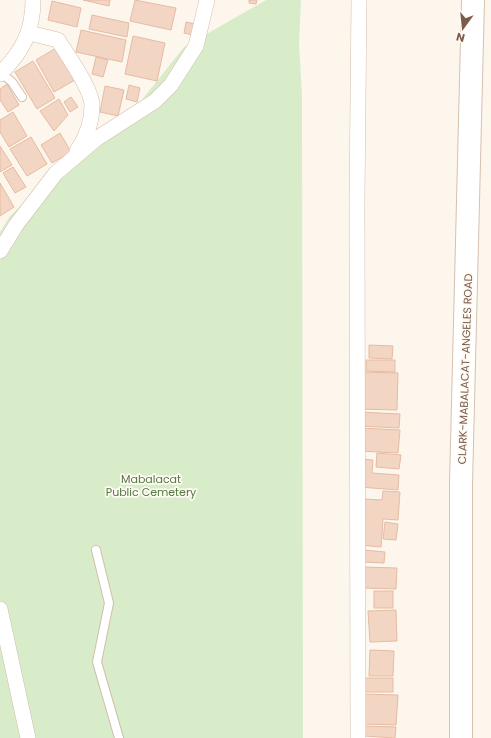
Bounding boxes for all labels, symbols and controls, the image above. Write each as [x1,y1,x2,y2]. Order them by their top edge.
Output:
north arrow [443,8,483,48]
text: N [454,29,466,46]
street label: CLARK-MABALACAT-ANGELES ROAD [454,273,476,465]
park label: Mabalacat Public Cemetery [106,471,197,500]

